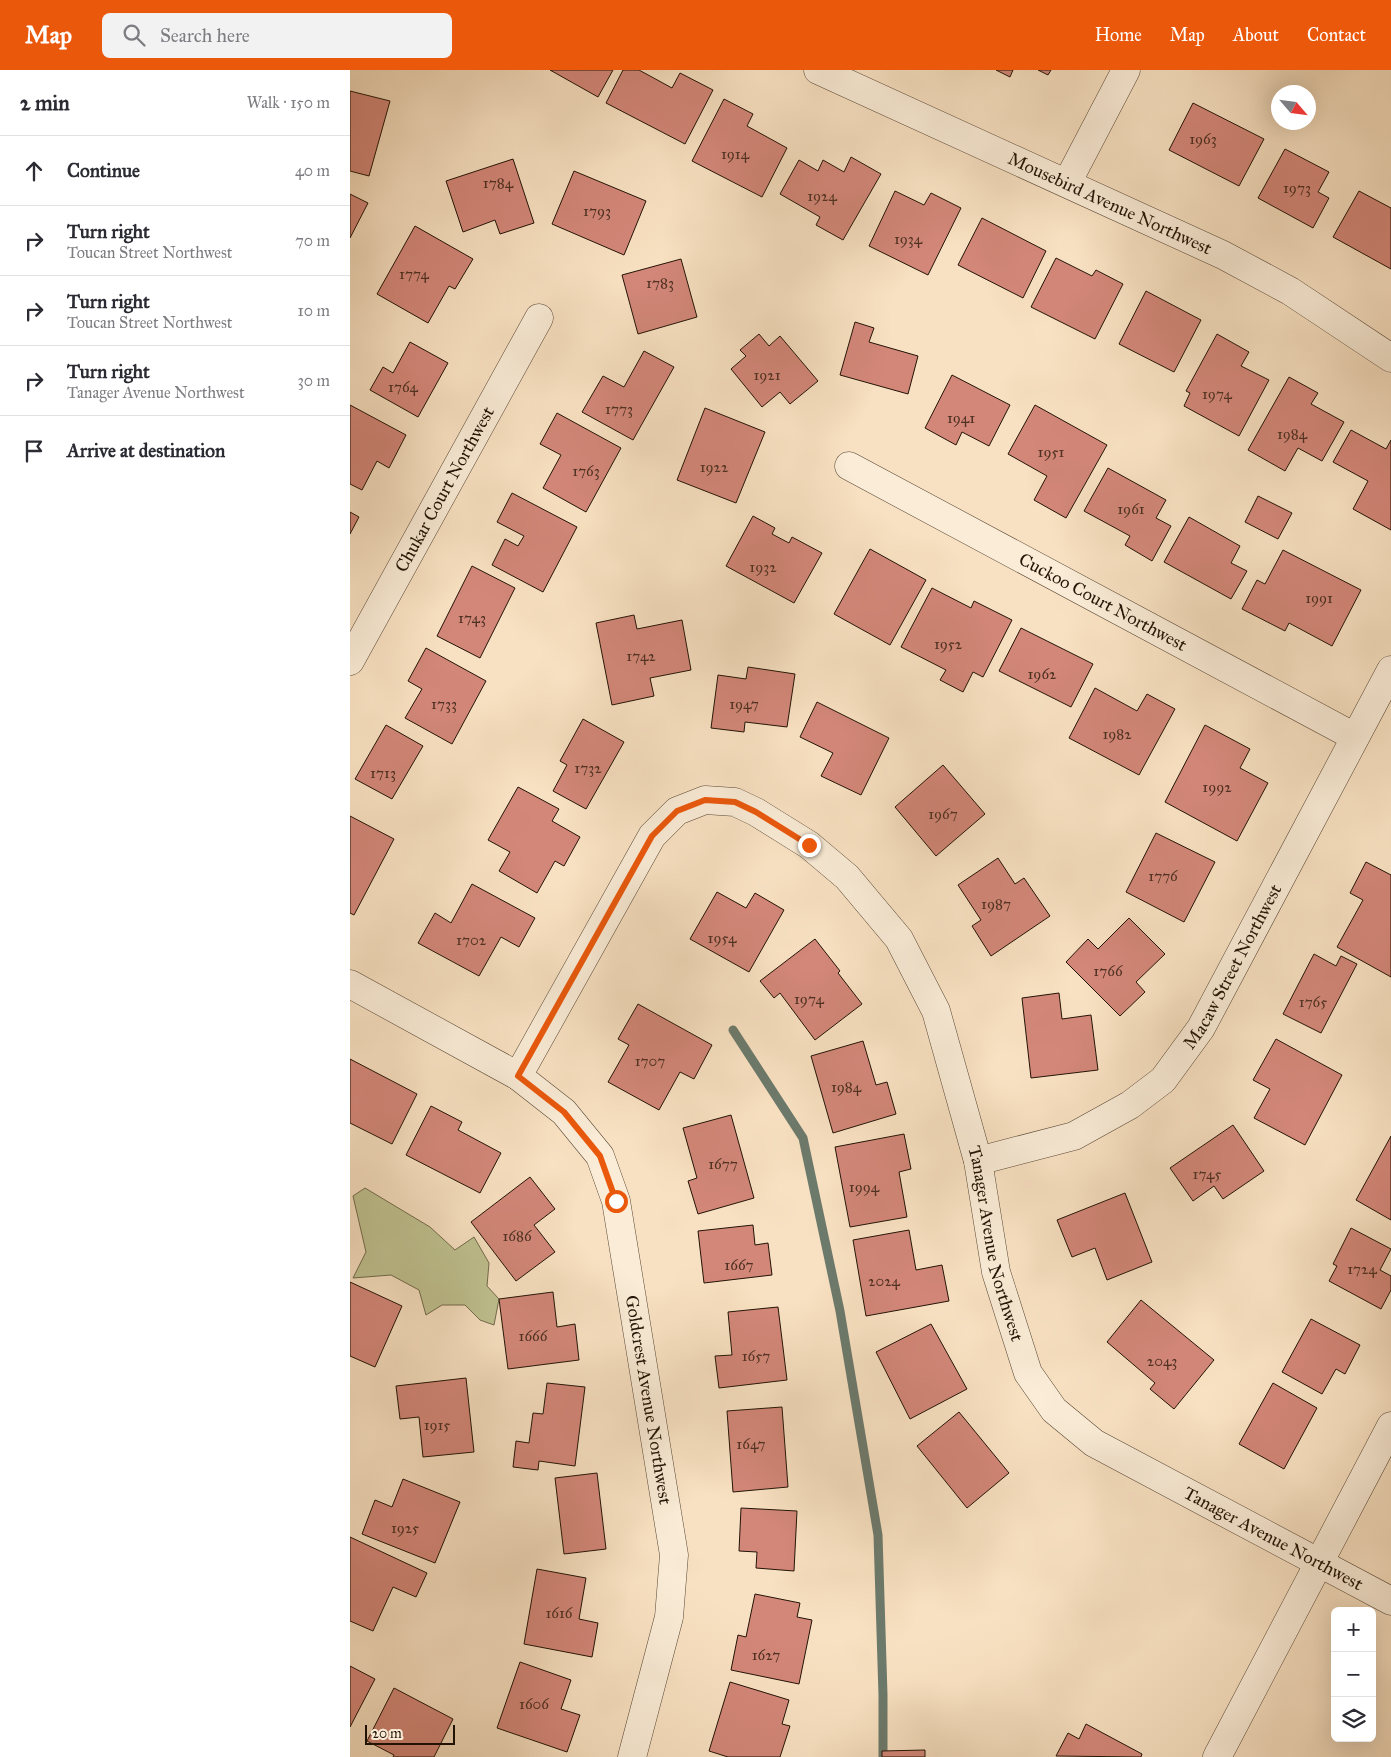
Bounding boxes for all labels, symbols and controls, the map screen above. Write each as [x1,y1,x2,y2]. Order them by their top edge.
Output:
search box [102,13,452,58]
text: Map [25,20,72,50]
icon: search [120,21,148,49]
text: Search here [160,24,250,47]
text: Home [1095,24,1142,46]
text: Map [1170,24,1205,46]
text: About [1233,24,1279,46]
text: Contact [1307,24,1366,46]
north arrow [1271,85,1316,130]
text: 2 min [20,90,70,116]
text: Walk · 150 m [247,93,330,112]
house number: 1963 [1189,130,1217,148]
house number: 1914 [721,145,750,163]
street label: Mousebird Avenue Northwest [1005,147,1216,260]
icon: ahead [20,157,48,185]
text: Continue [67,159,140,182]
text: 40 m [295,161,330,180]
house number: 1784 [483,174,514,192]
house number: 1973 [1283,179,1311,197]
house number: 1924 [807,187,837,205]
house number: 1793 [583,202,611,220]
text: Turn right [67,220,150,243]
icon: right [20,227,48,255]
house number: 1934 [894,230,923,248]
text: 70 m [295,231,330,250]
text: Toucan Street Northwest [67,243,232,262]
house number: 1774 [399,265,430,283]
house number: 1783 [646,274,674,292]
text: Turn right [67,290,150,313]
icon: right [20,297,48,325]
text: 10 m [298,301,330,320]
text: Toucan Street Northwest [67,313,232,332]
text: Turn right [67,360,150,383]
house number: 1921 [753,366,781,384]
icon: right [20,367,48,395]
text: 30 m [297,371,330,390]
house number: 1764 [388,378,419,396]
text: Tanager Avenue Northwest [67,383,245,402]
house number: 1974 [1202,385,1233,403]
house number: 1773 [605,400,633,418]
street label: Chukar Court Northwest [390,402,499,576]
house number: 1941 [947,409,975,427]
house number: 1984 [1277,425,1308,443]
icon: arrive [20,437,48,465]
text: Arrive at destination [67,439,225,462]
house number: 1951 [1038,443,1064,461]
house number: 1922 [700,458,729,476]
house number: 1763 [572,462,600,480]
house number: 1961 [1117,500,1145,518]
street label: Cuckoo Court Northwest [1015,548,1191,656]
house number: 1932 [749,558,777,576]
house number: 1991 [1305,589,1333,607]
house number: 1743 [458,609,486,627]
house number: 1952 [934,635,963,653]
house number: 1742 [626,647,656,665]
house number: 1962 [1028,665,1057,683]
house number: 1733 [431,695,457,713]
house number: 1947 [729,695,759,713]
house number: 1982 [1102,725,1132,743]
house number: 1732 [574,759,602,777]
house number: 1713 [370,764,396,782]
house number: 1992 [1202,778,1232,796]
house number: 1967 [928,805,958,823]
route end [798,834,821,857]
house number: 1776 [1148,867,1179,885]
street label: Macaw Street Northwest [1178,880,1287,1053]
house number: 1987 [981,895,1011,913]
house number: 1954 [708,929,737,947]
house number: 1702 [456,931,487,949]
house number: 1766 [1093,962,1124,980]
house number: 1974 [794,990,825,1008]
house number: 1765 [1299,993,1327,1011]
house number: 1707 [635,1052,665,1070]
house number: 1984 [831,1078,862,1096]
street label: Tanager Avenue Northwest [963,1143,1028,1345]
house number: 1677 [708,1155,738,1173]
house number: 1745 [1193,1165,1221,1183]
house number: 1994 [849,1178,880,1196]
route start [605,1190,628,1213]
house number: 1686 [502,1227,533,1245]
house number: 1667 [724,1256,754,1274]
house number: 1724 [1347,1260,1377,1278]
house number: 2024 [868,1272,901,1290]
street label: Goldcrest Avenue Northwest [621,1293,677,1507]
house number: 1666 [519,1327,549,1345]
house number: 1657 [742,1347,770,1365]
house number: 2043 [1147,1352,1177,1370]
house number: 1915 [424,1416,450,1434]
house number: 1647 [736,1435,766,1453]
street label: Tanager Avenue Northwest [1180,1482,1367,1595]
house number: 1925 [391,1519,419,1537]
house number: 1616 [545,1604,574,1622]
map controls [1331,1607,1376,1742]
button: + [1331,1607,1376,1652]
house number: 1627 [752,1646,780,1664]
button: − [1331,1652,1376,1697]
house number: 1606 [519,1695,550,1713]
button: layers [1331,1697,1376,1742]
scale bar [365,1722,455,1745]
text: 20 m [372,1725,402,1742]

